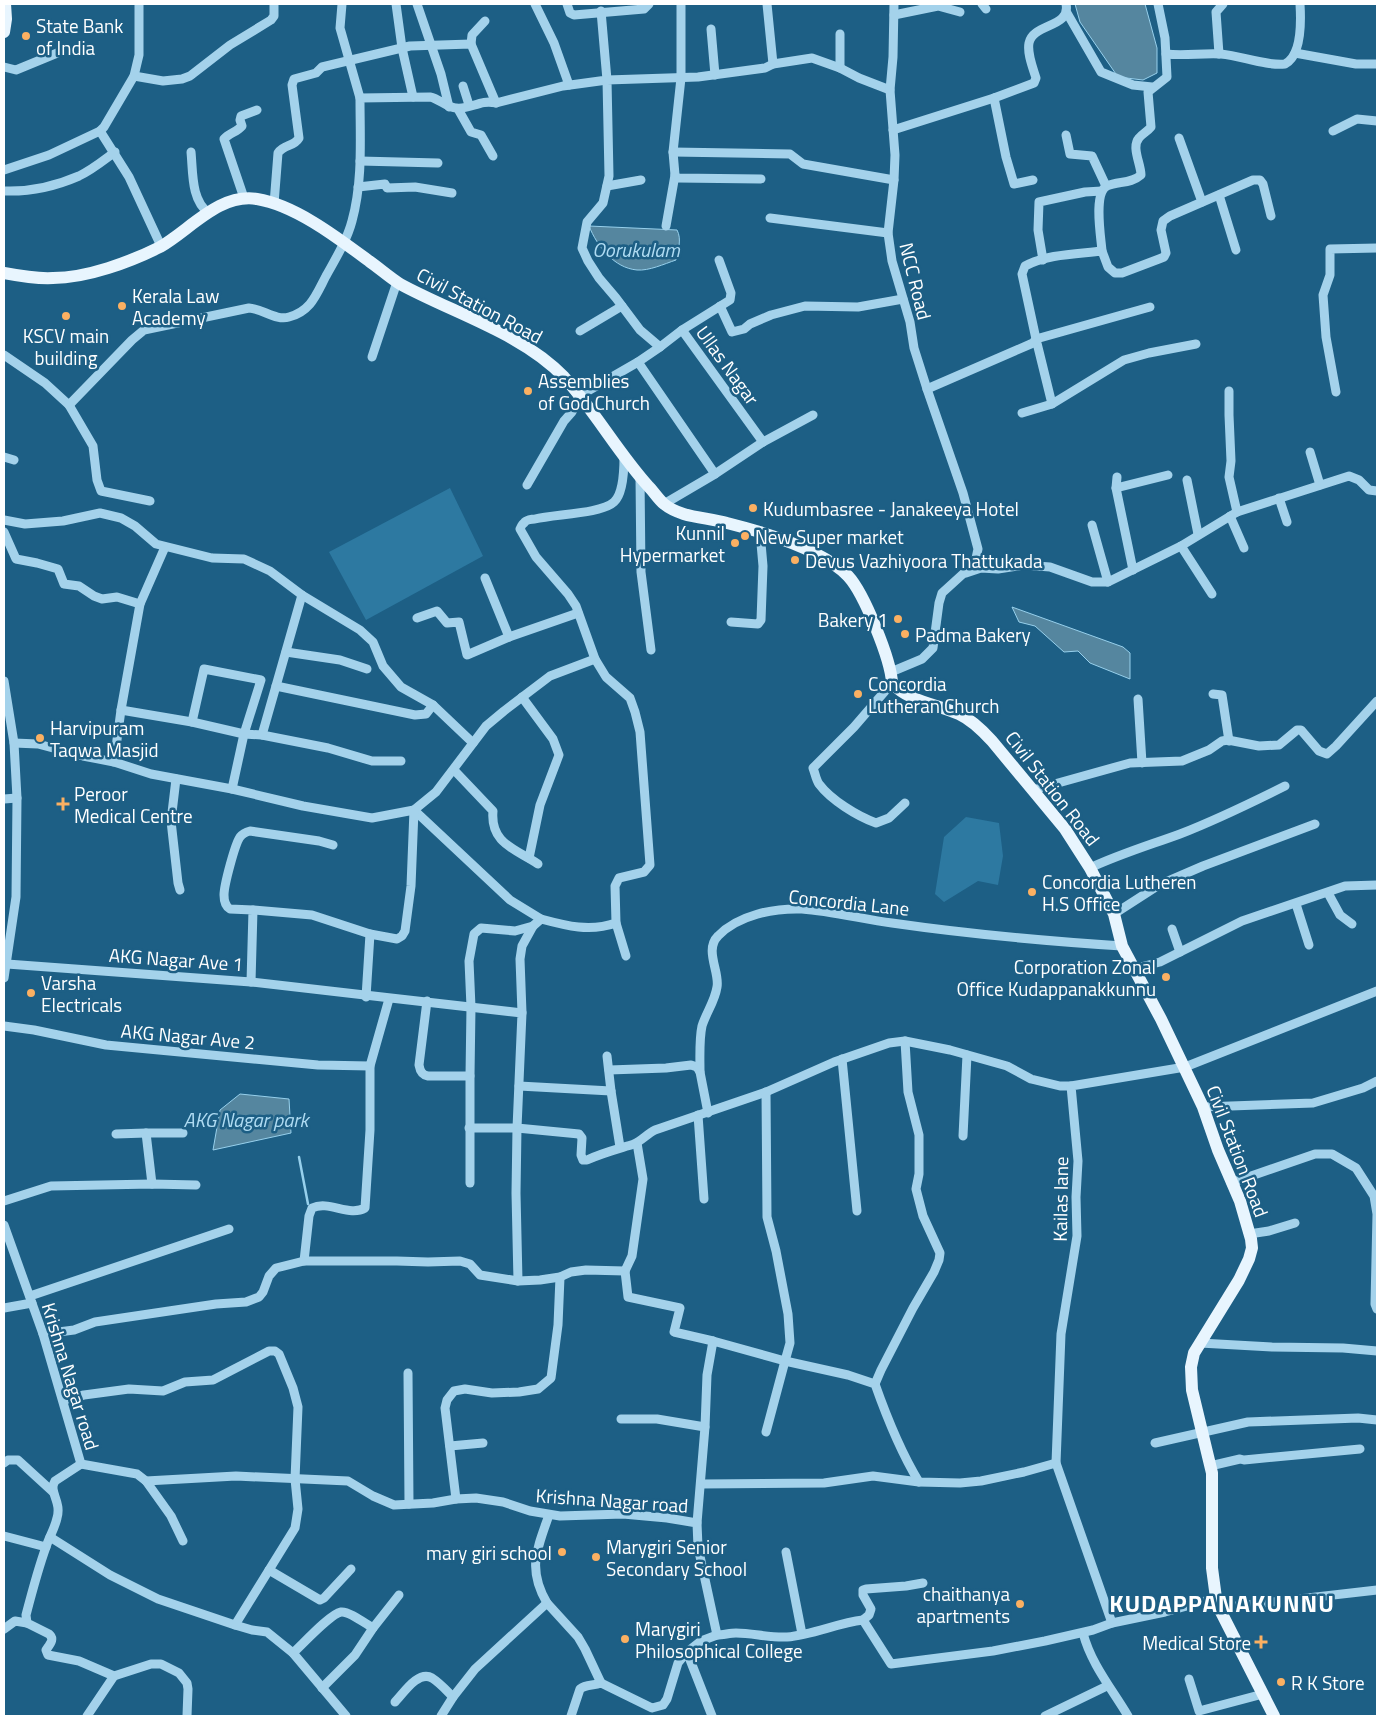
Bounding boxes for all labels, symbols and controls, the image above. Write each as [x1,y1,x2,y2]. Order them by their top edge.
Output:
place label: State Bank of India [36,11,123,62]
marker: State Bank of India [20,30,32,42]
water label: Oorukulam [592,234,680,265]
street label: NCC Road [892,239,940,323]
street label: Civil Station Road [412,260,548,350]
place label: Kerala Law Academy [132,281,219,332]
marker: Kerala Law Academy [116,300,128,312]
marker: KSCV main building [60,310,72,322]
street label: Ullas Nagar [689,319,767,411]
place label: KSCV main building [23,321,109,372]
place label: Assemblies of God Church [538,366,650,417]
marker: Assemblies of God Church [522,385,534,397]
place label: Kudumbasree - Janakeeya Hotel [763,494,1019,523]
marker: Kudumbasree - Janakeeya Hotel [747,502,759,514]
place label: Kunnil Hypermarket [620,518,725,569]
place label: New Super market [755,522,904,551]
marker: New Super market [739,530,751,542]
marker: Kunnil Hypermarket [729,537,741,549]
place label: Devus Vazhiyoora Thattukada [805,546,1043,575]
marker: Devus Vazhiyoora Thattukada [789,554,801,566]
place label: Bakery 1 [818,605,888,634]
marker: Bakery 1 [892,613,904,625]
place label: Padma Bakery [915,620,1031,649]
marker: Padma Bakery [899,628,911,640]
place label: Concordia Lutheran Church [868,669,1000,720]
marker: Concordia Lutheran Church [852,688,864,700]
place label: Harvipuram Taqwa Masjid [50,713,159,764]
street label: Civil Station Road [999,724,1107,852]
marker: Harvipuram Taqwa Masjid [34,732,46,744]
place label: Peroor Medical Centre [74,779,193,830]
marker: Peroor Medical Centre [56,797,70,811]
place label: Concordia Lutheren H.S Office [1042,867,1197,918]
street label: Concordia Lane [787,881,911,923]
marker: Concordia Lutheren H.S Office [1026,886,1038,898]
street label: AKG Nagar Ave 1 [108,940,244,978]
place label: Corporation Zonal Office Kudappanakkunnu [956,952,1156,1003]
place label: Varsha Electricals [41,968,122,1019]
marker: Corporation Zonal Office Kudappanakkunnu [1160,971,1172,983]
marker: Varsha Electricals [25,987,37,999]
street label: AKG Nagar Ave 2 [120,1016,256,1056]
street label: Civil Station Road [1200,1081,1276,1221]
water label: AKG Nagar park [184,1104,310,1135]
street label: Kailas lane [1045,1156,1075,1242]
street label: Krishna Nagar road [35,1299,107,1453]
street label: Krishna Nagar road [535,1480,689,1520]
place label: Marygiri Senior Secondary School [606,1532,747,1583]
place label: mary giri school [426,1538,552,1567]
marker: mary giri school [556,1546,568,1558]
marker: Marygiri Senior Secondary School [590,1551,602,1563]
place label: chaithanya apartments [917,1579,1010,1630]
district label: KUDAPPANAKUNNU [1109,1585,1335,1621]
marker: chaithanya apartments [1014,1598,1026,1610]
place label: Marygiri Philosophical College [635,1614,803,1665]
place label: Medical Store [1142,1628,1251,1657]
marker: Marygiri Philosophical College [619,1633,631,1645]
marker: Medical Store [1255,1636,1267,1648]
place label: R K Store [1291,1668,1365,1697]
marker: R K Store [1275,1676,1287,1688]

